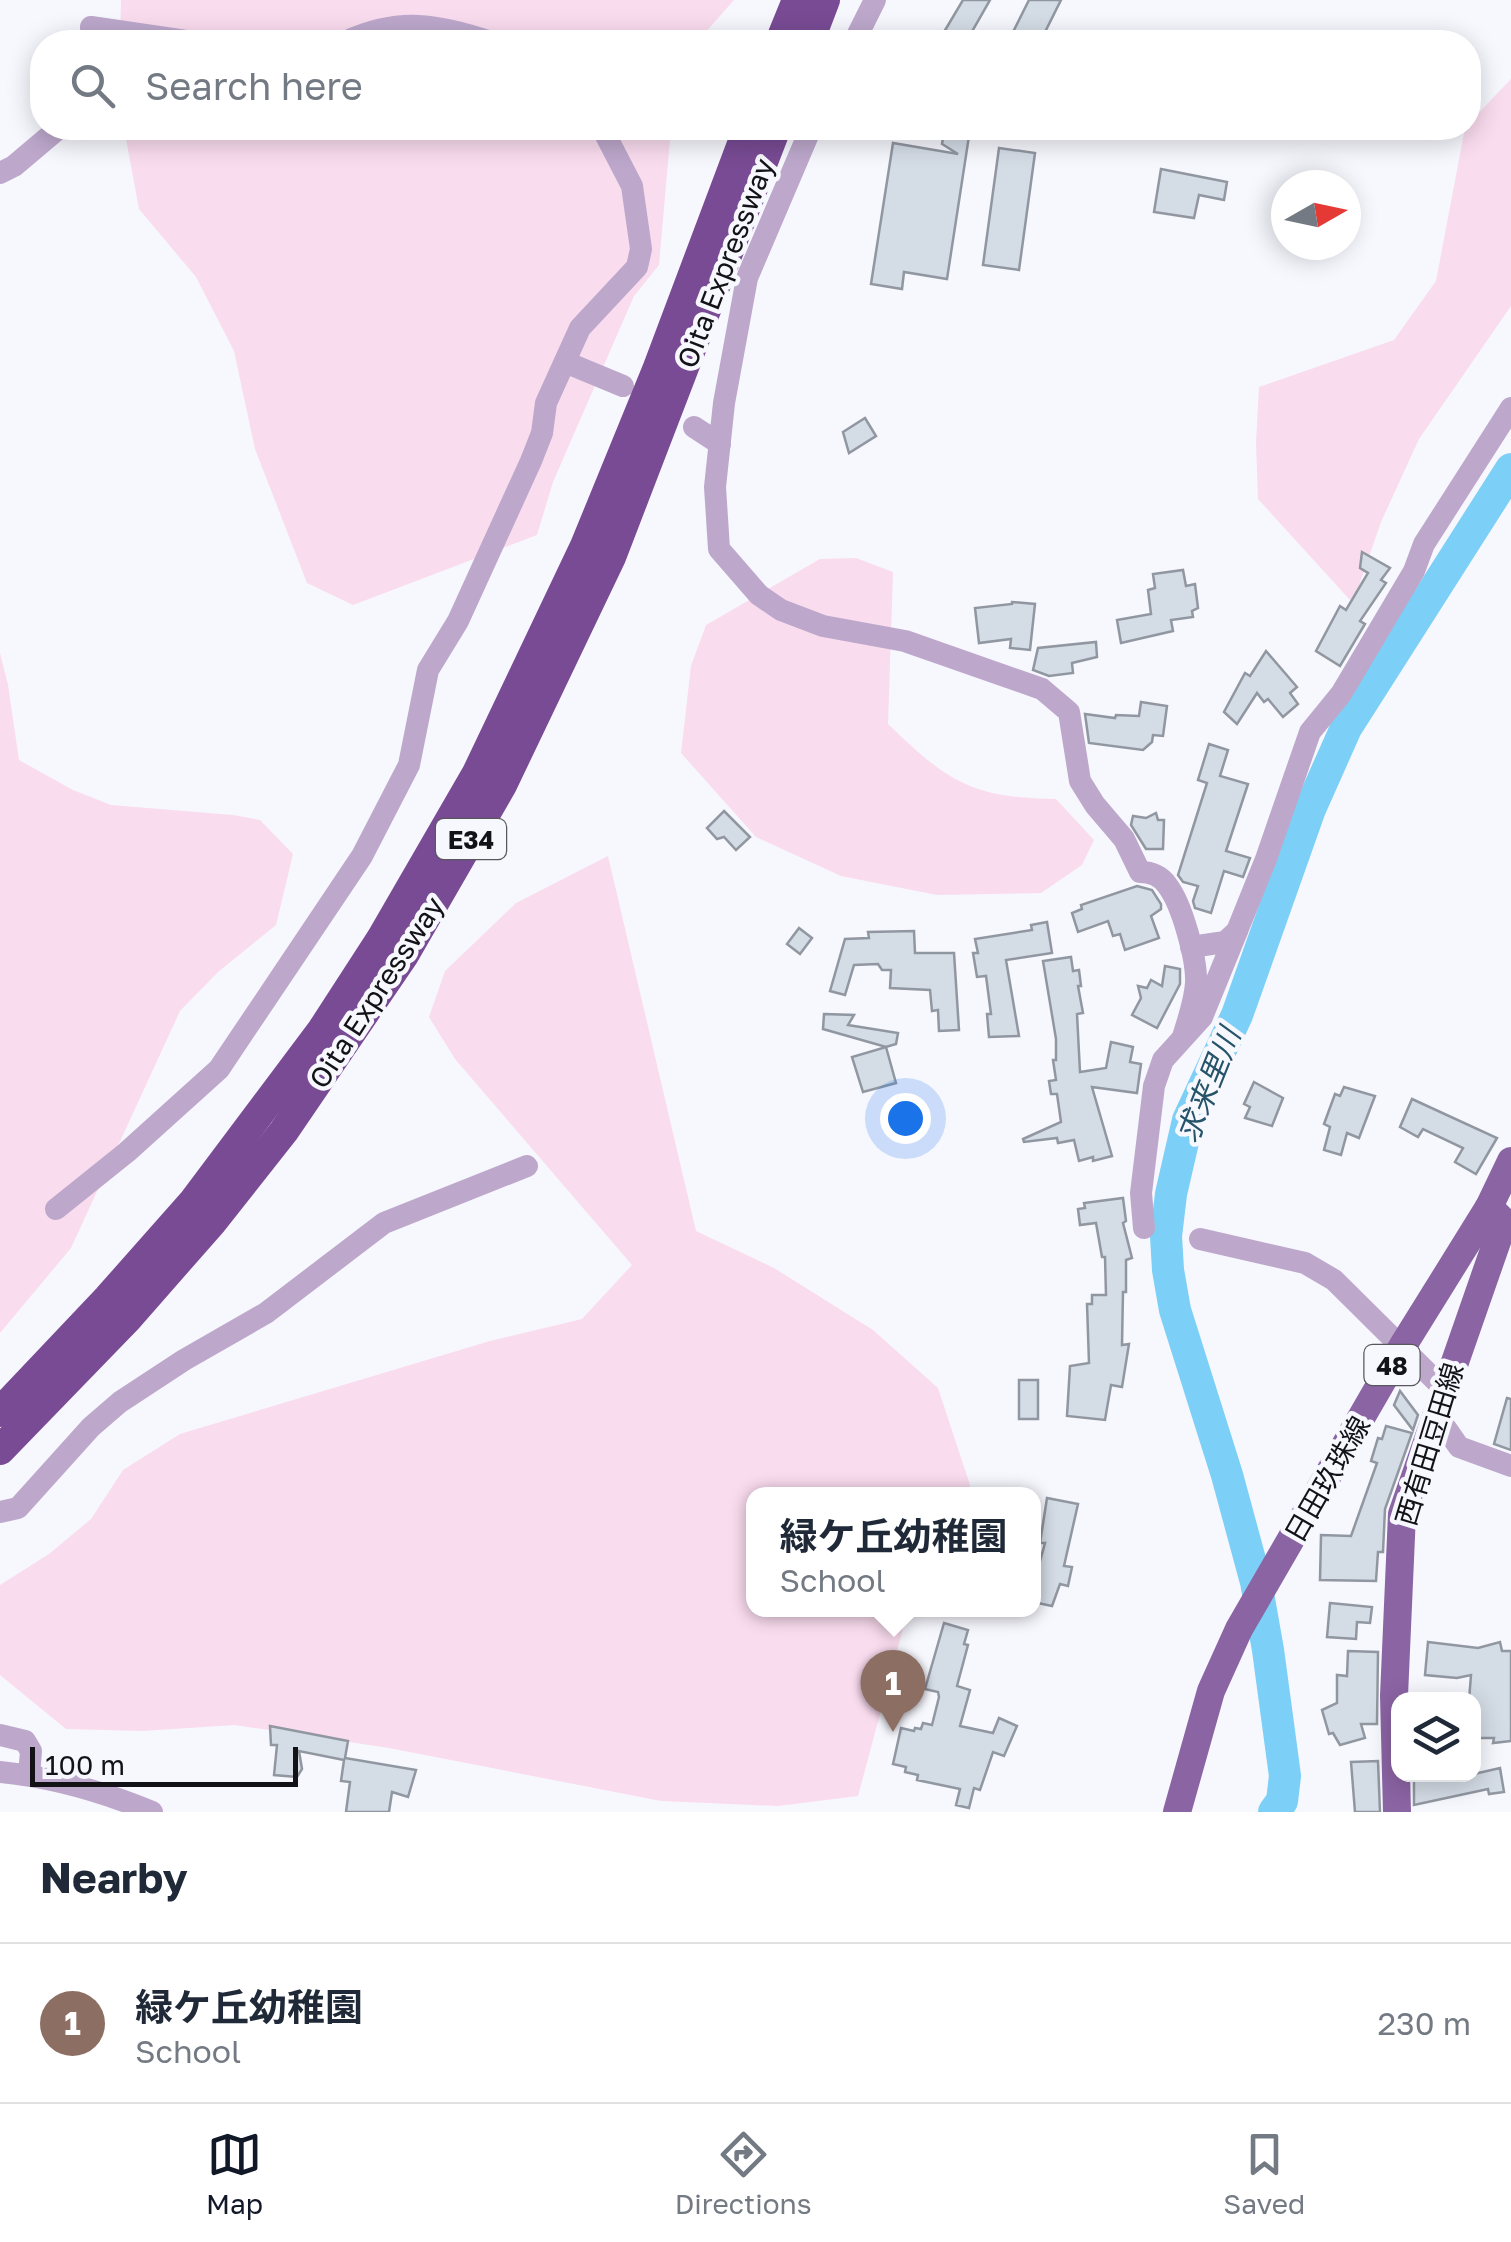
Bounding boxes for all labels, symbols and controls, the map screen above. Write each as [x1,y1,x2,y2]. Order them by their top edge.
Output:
search box [30,30,1481,140]
icon: search [65,58,120,113]
text: Search here [145,63,363,108]
street label: Oita Expressway [670,153,780,372]
north arrow [1271,170,1361,260]
road number: E34 [436,819,506,859]
street label: Oita Expressway [302,890,450,1094]
water label: 求来里川 [1169,1020,1248,1147]
your location [880,1093,931,1144]
road number: 48 [1364,1345,1420,1385]
street label: 西有田豆田線 [1389,1359,1469,1529]
street label: 日田玖珠線 [1278,1410,1376,1548]
popup [746,1487,1041,1617]
text: 緑ケ丘幼稚園 [779,1513,1008,1558]
text: School [779,1561,886,1599]
pin: 1 [860,1650,926,1732]
map controls [1391,1692,1481,1782]
button: layers [1391,1692,1481,1782]
scale bar [30,1742,298,1786]
text: 100 m [45,1748,125,1781]
text: Nearby [40,1852,188,1902]
text: 緑ケ丘幼稚園 [135,1984,363,2029]
text: 1 [64,2004,81,2042]
text: 230 m [1378,2004,1471,2042]
text: School [135,2032,241,2070]
tab: Map [206,2127,263,2220]
tab: Directions [675,2127,812,2220]
tab: Saved [1223,2127,1305,2220]

